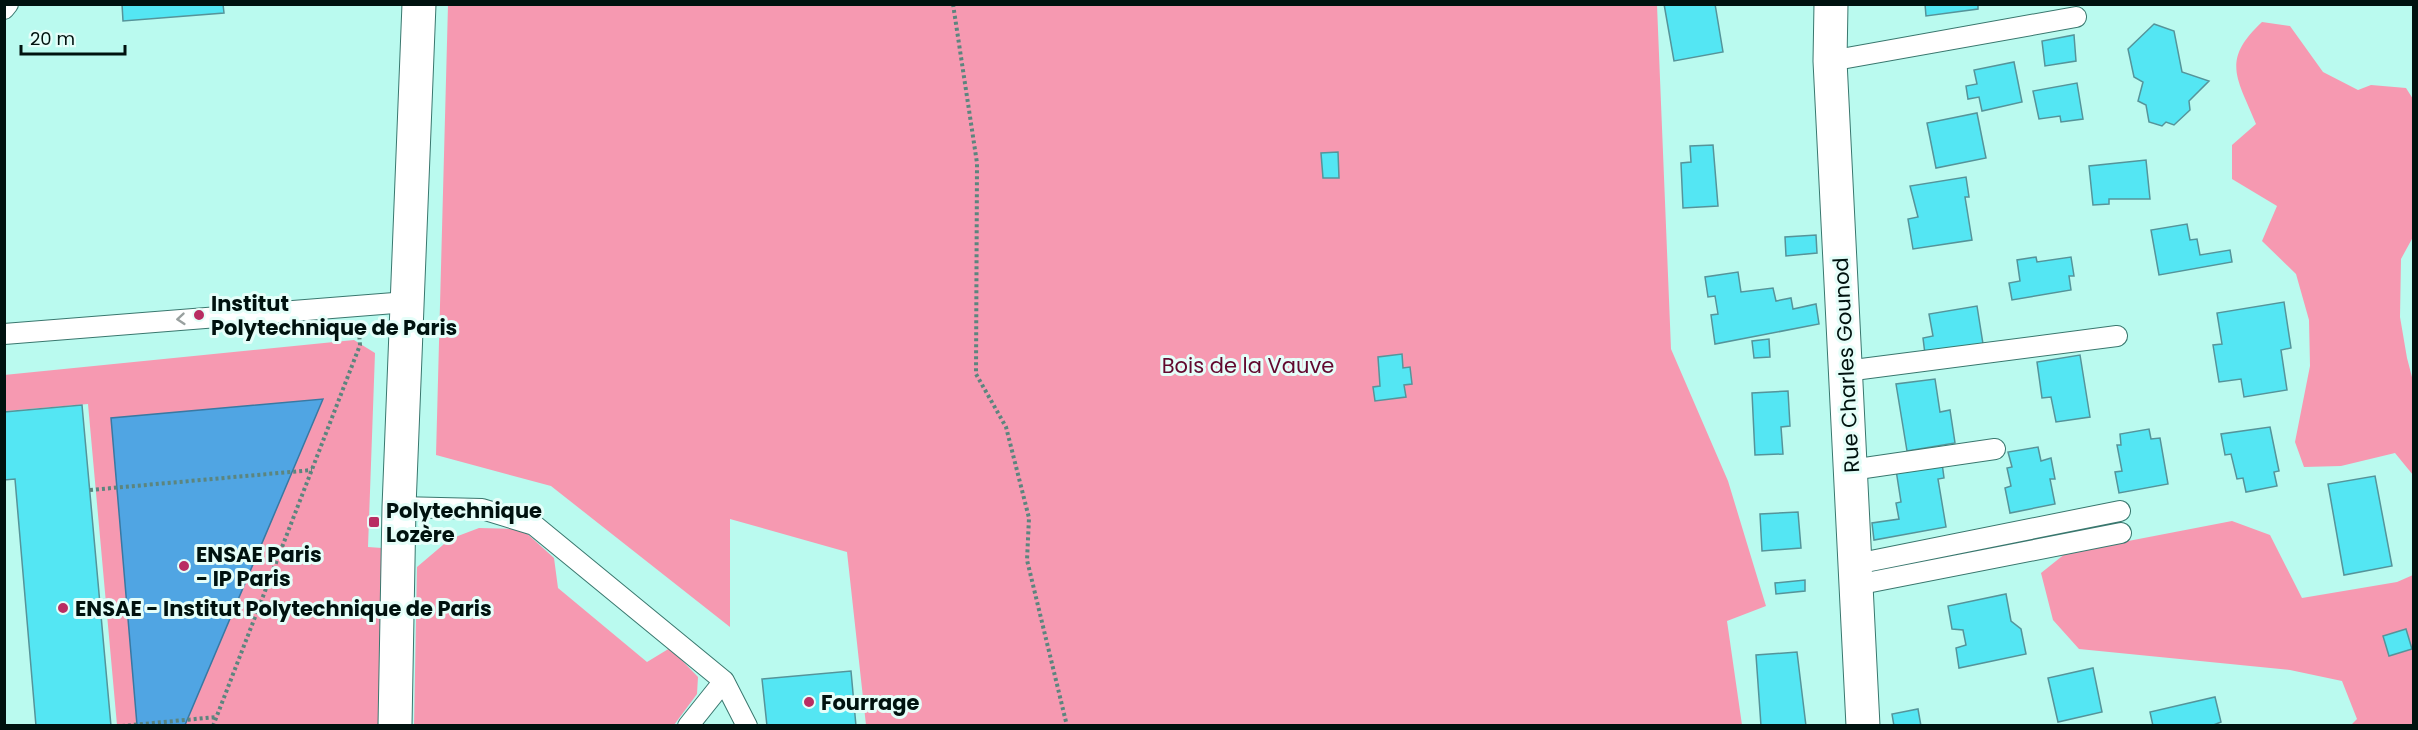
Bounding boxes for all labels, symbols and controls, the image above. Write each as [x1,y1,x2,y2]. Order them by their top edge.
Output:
scale bar [21,18,124,56]
text: 20 m [30,26,75,51]
street label: Rue Charles Gounod [1826,257,1866,473]
place label: Institut Polytechnique de Paris [211,289,457,342]
marker: Institut Polytechnique de Paris [192,308,206,322]
one-way arrow [177,313,186,326]
park label: Bois de la Vauve [1162,351,1334,380]
place label: Polytechnique Lozère [386,496,542,549]
marker: Polytechnique Lozère [367,515,381,529]
place label: ENSAE Paris - IP Paris [196,540,322,593]
marker: ENSAE Paris - IP Paris [177,559,191,573]
place label: ENSAE - Institut Polytechnique de Paris [75,594,492,623]
marker: ENSAE - Institut Polytechnique de Paris [56,601,70,615]
place label: Fourrage [821,688,920,717]
marker: Fourrage [802,695,816,709]

